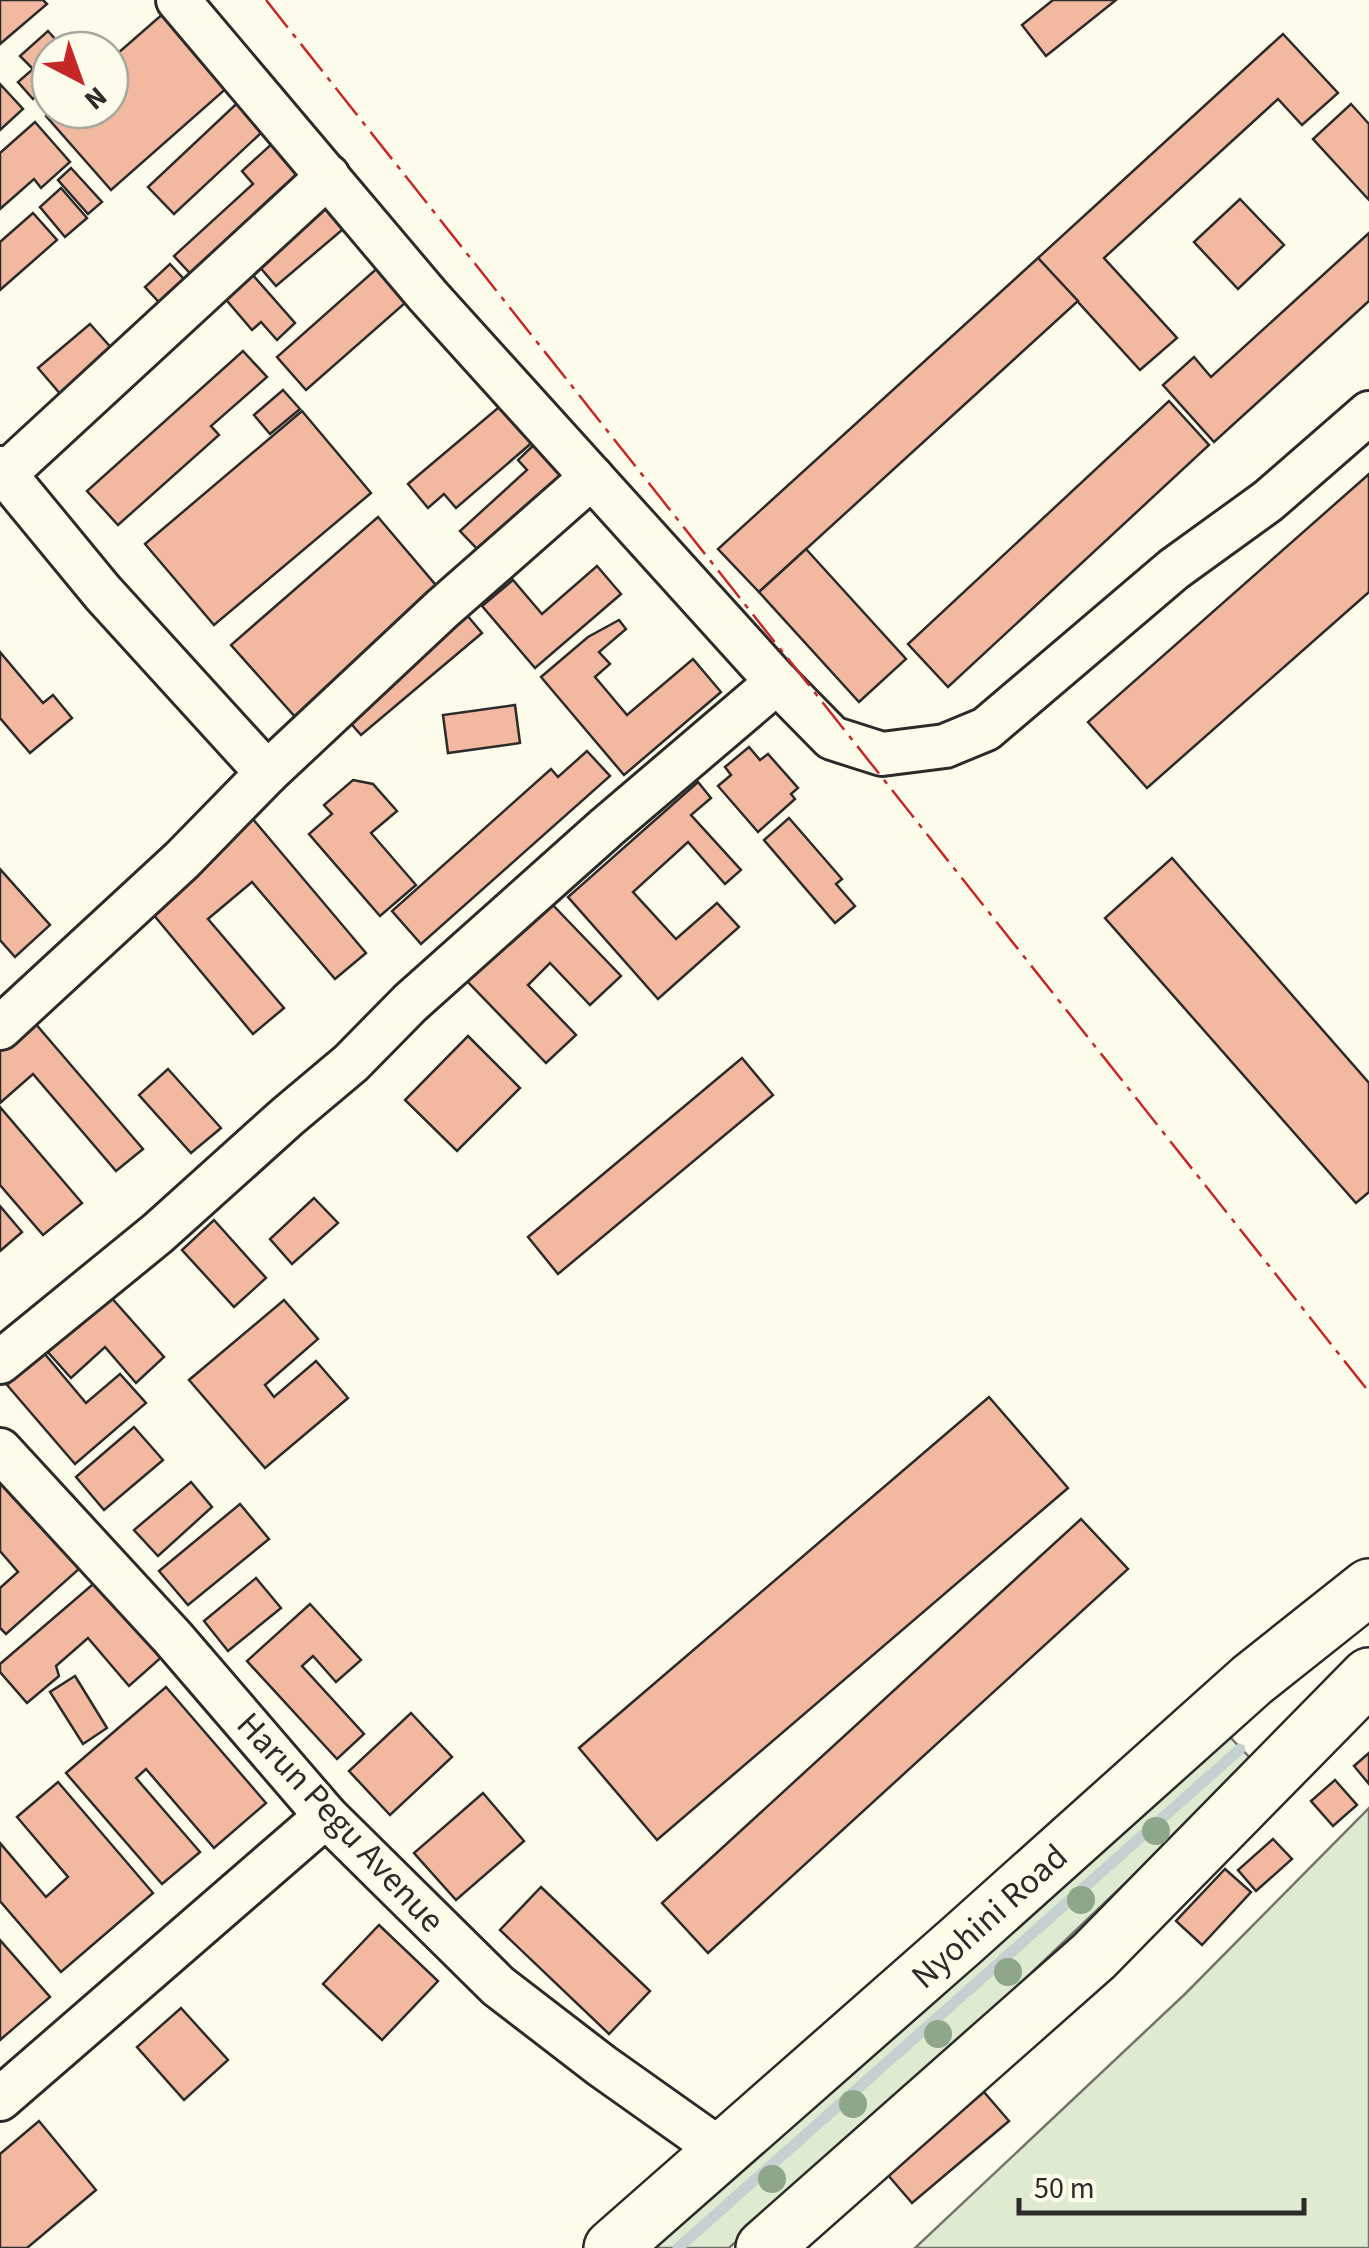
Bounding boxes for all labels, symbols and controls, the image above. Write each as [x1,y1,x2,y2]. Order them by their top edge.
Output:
north arrow [30,30,130,130]
text: N [76,77,116,119]
street label: Harun Pegu Avenue [225,1701,456,1944]
street label: Nyohini Road [900,1833,1079,2001]
scale bar [1019,2153,1304,2215]
text: 50 m [1034,2167,1095,2210]

